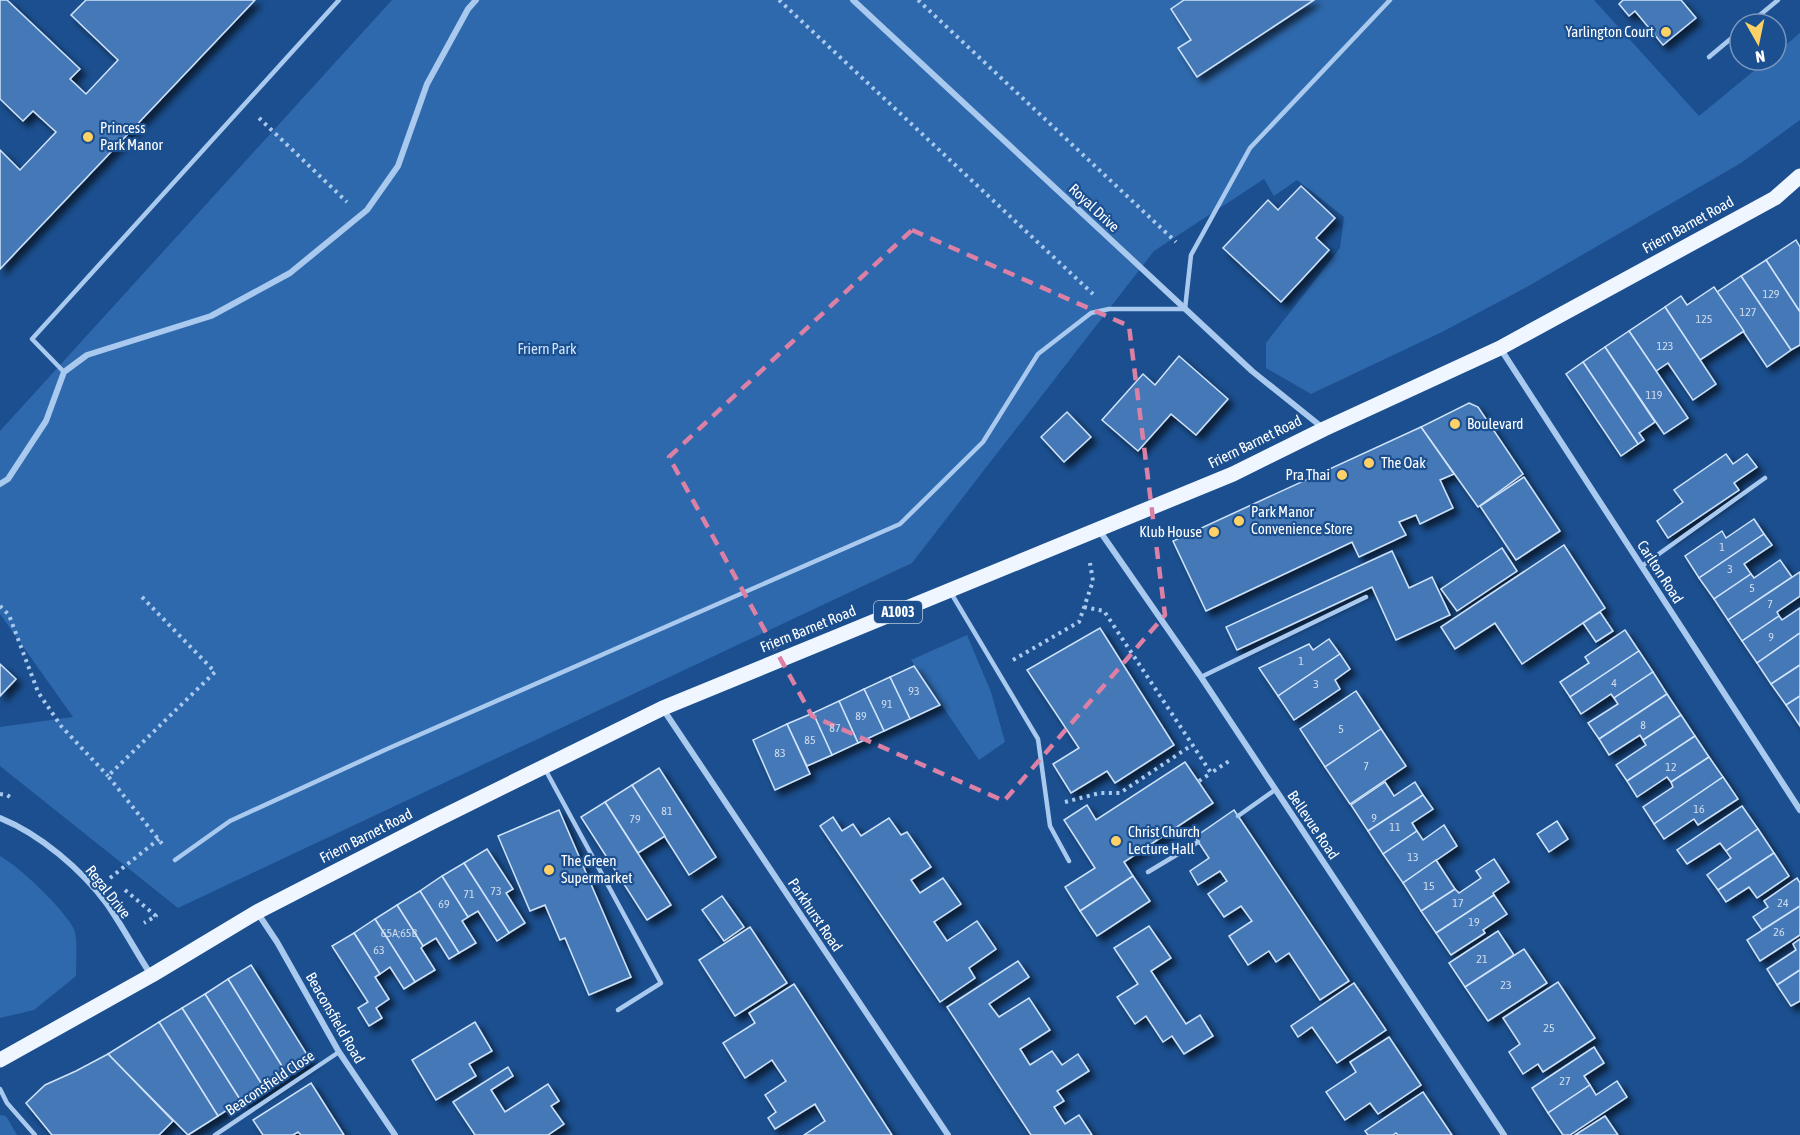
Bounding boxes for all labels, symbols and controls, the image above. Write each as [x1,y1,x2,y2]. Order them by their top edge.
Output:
north arrow [1728,12,1788,72]
place label: Yarlington Court [1565,23,1654,40]
marker: Yarlington Court [1659,25,1673,39]
text: N [1754,47,1766,66]
place label: Princess Park Manor [100,119,163,153]
marker: Princess Park Manor [81,130,95,144]
street label: Royal Drive [1066,180,1123,235]
street label: Friern Barnet Road [1639,192,1736,257]
house number: 129 [1763,287,1780,301]
house number: 127 [1740,305,1757,319]
house number: 125 [1696,312,1712,326]
house number: 123 [1657,339,1673,353]
park label: Friern Park [517,340,577,357]
house number: 119 [1646,388,1663,402]
street label: Friern Barnet Road [1205,412,1304,472]
place label: Boulevard [1467,415,1523,432]
marker: Boulevard [1448,417,1462,431]
place label: The Oak [1381,454,1426,471]
marker: The Oak [1362,456,1376,470]
place label: Pra Thai [1286,466,1330,483]
marker: Pra Thai [1335,468,1349,482]
place label: Park Manor Convenience Store [1251,503,1353,537]
marker: Park Manor Convenience Store [1232,514,1246,528]
place label: Klub House [1139,523,1202,540]
marker: Klub House [1207,525,1221,539]
street label: Carlton Road [1634,537,1687,606]
house number: 1 [1719,540,1725,554]
house number: 3 [1727,562,1733,576]
house number: 5 [1749,581,1755,595]
house number: 7 [1767,597,1773,611]
road number: A1003 [874,601,922,623]
street label: Friern Barnet Road [757,602,858,655]
house number: 9 [1768,630,1774,644]
house number: 1 [1298,654,1304,668]
house number: 4 [1611,676,1617,690]
house number: 3 [1313,677,1319,691]
house number: 93 [908,684,920,698]
house number: 91 [881,697,893,711]
house number: 89 [855,709,867,723]
house number: 8 [1640,718,1646,732]
house number: 87 [829,721,841,735]
house number: 5 [1338,722,1344,736]
house number: 85 [804,733,816,747]
house number: 83 [774,746,786,760]
house number: 7 [1363,759,1369,773]
house number: 12 [1665,760,1677,774]
street label: Bellevue Road [1284,787,1343,862]
house number: 16 [1693,802,1705,816]
house number: 81 [661,804,673,818]
street label: Friern Barnet Road [317,805,415,866]
house number: 9 [1371,811,1377,825]
house number: 79 [629,812,641,826]
house number: 11 [1389,820,1401,834]
place label: Christ Church Lecture Hall [1128,823,1200,857]
marker: Christ Church Lecture Hall [1109,834,1123,848]
house number: 13 [1407,850,1419,864]
place label: The Green Supermarket [561,852,633,886]
street label: Regal Drive [82,862,134,922]
marker: The Green Supermarket [542,863,556,877]
street label: Parkhurst Road [785,875,846,954]
house number: 15 [1423,879,1435,893]
house number: 73 [490,884,502,898]
house number: 71 [463,887,475,901]
house number: 17 [1452,896,1464,910]
house number: 24 [1777,896,1789,910]
house number: 69 [438,897,450,911]
house number: 19 [1468,915,1480,929]
house number: 26 [1773,925,1785,939]
house number: 65A;65B [381,926,417,940]
house number: 63 [373,943,385,957]
house number: 21 [1476,952,1488,966]
street label: Beaconsfield Road [303,969,368,1066]
house number: 23 [1500,978,1512,992]
house number: 25 [1543,1021,1555,1035]
street label: Beaconsfield Close [222,1047,317,1118]
house number: 27 [1559,1074,1571,1088]

